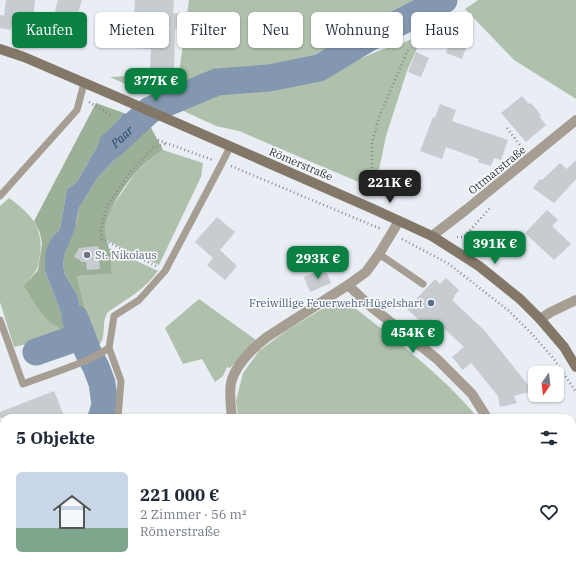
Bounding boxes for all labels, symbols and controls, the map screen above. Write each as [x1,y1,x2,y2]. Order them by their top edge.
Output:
chip: Kaufen [12,12,87,48]
chip: Mieten [95,12,169,48]
chip: Filter [177,12,240,48]
chip: Neu [248,12,303,48]
chip: Wohnung [311,12,403,48]
chip: Haus [411,12,473,48]
pin: 377K € [123,68,189,102]
text: 377K € [134,72,178,89]
water label: Paar [106,122,136,151]
street label: Ottmarstraße [465,143,529,197]
street label: Römerstraße [267,144,335,184]
pin: 221K € [357,170,423,204]
text: 221K € [368,174,412,191]
pin: 391K € [462,231,528,265]
text: 391K € [473,235,517,252]
pin: 293K € [285,246,351,280]
place label: St. Nikolaus [95,248,157,262]
marker: St. Nikolaus [82,250,92,260]
text: 293K € [296,250,340,267]
place label: Freiwillige Feuerwehr Hügelshart [249,296,423,310]
marker: Freiwillige Feuerwehr Hügelshart [426,298,436,308]
pin: 454K € [380,320,446,354]
text: 454K € [391,324,435,341]
north arrow [528,366,564,402]
map controls [528,366,564,402]
text: 5 Objekte [16,427,95,449]
icon: filters [538,427,560,449]
text: 221 000 € [140,484,220,506]
icon: home [48,488,96,536]
icon: heart [538,501,560,523]
text: 2 Zimmer · 56 m² [140,506,246,523]
text: Römerstraße [140,523,220,540]

